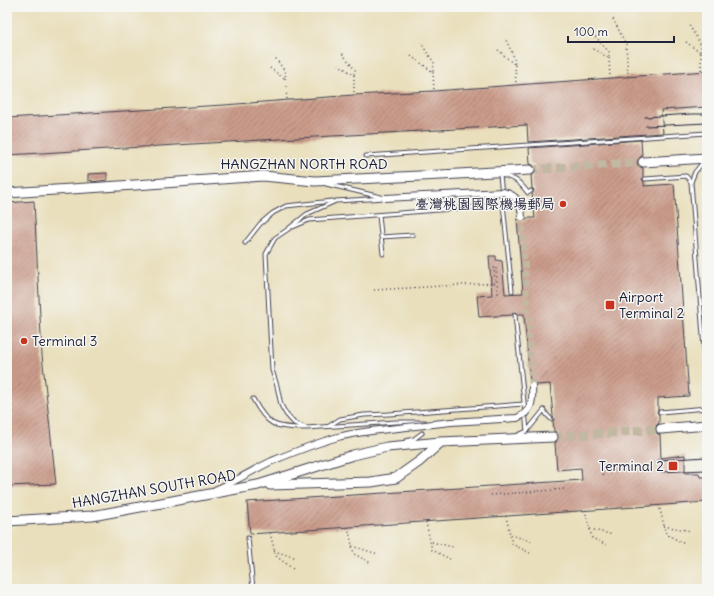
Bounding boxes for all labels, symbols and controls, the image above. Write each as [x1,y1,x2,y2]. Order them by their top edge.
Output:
scale bar [568,18,674,44]
text: 100 m [574,24,608,39]
street label: HANGZHAN NORTH ROAD [220,155,388,173]
place label: 臺灣桃園國際機場郵局 [415,195,555,213]
marker: 臺灣桃園國際機場郵局 [558,199,568,209]
place label: Airport Terminal 2 [619,288,685,322]
marker: Airport Terminal 2 [604,299,616,311]
place label: Terminal 3 [32,332,98,350]
marker: Terminal 3 [19,336,29,346]
place label: Terminal 2 [599,457,664,475]
marker: Terminal 2 [667,460,679,472]
street label: HANGZHAN SOUTH ROAD [71,466,237,512]

